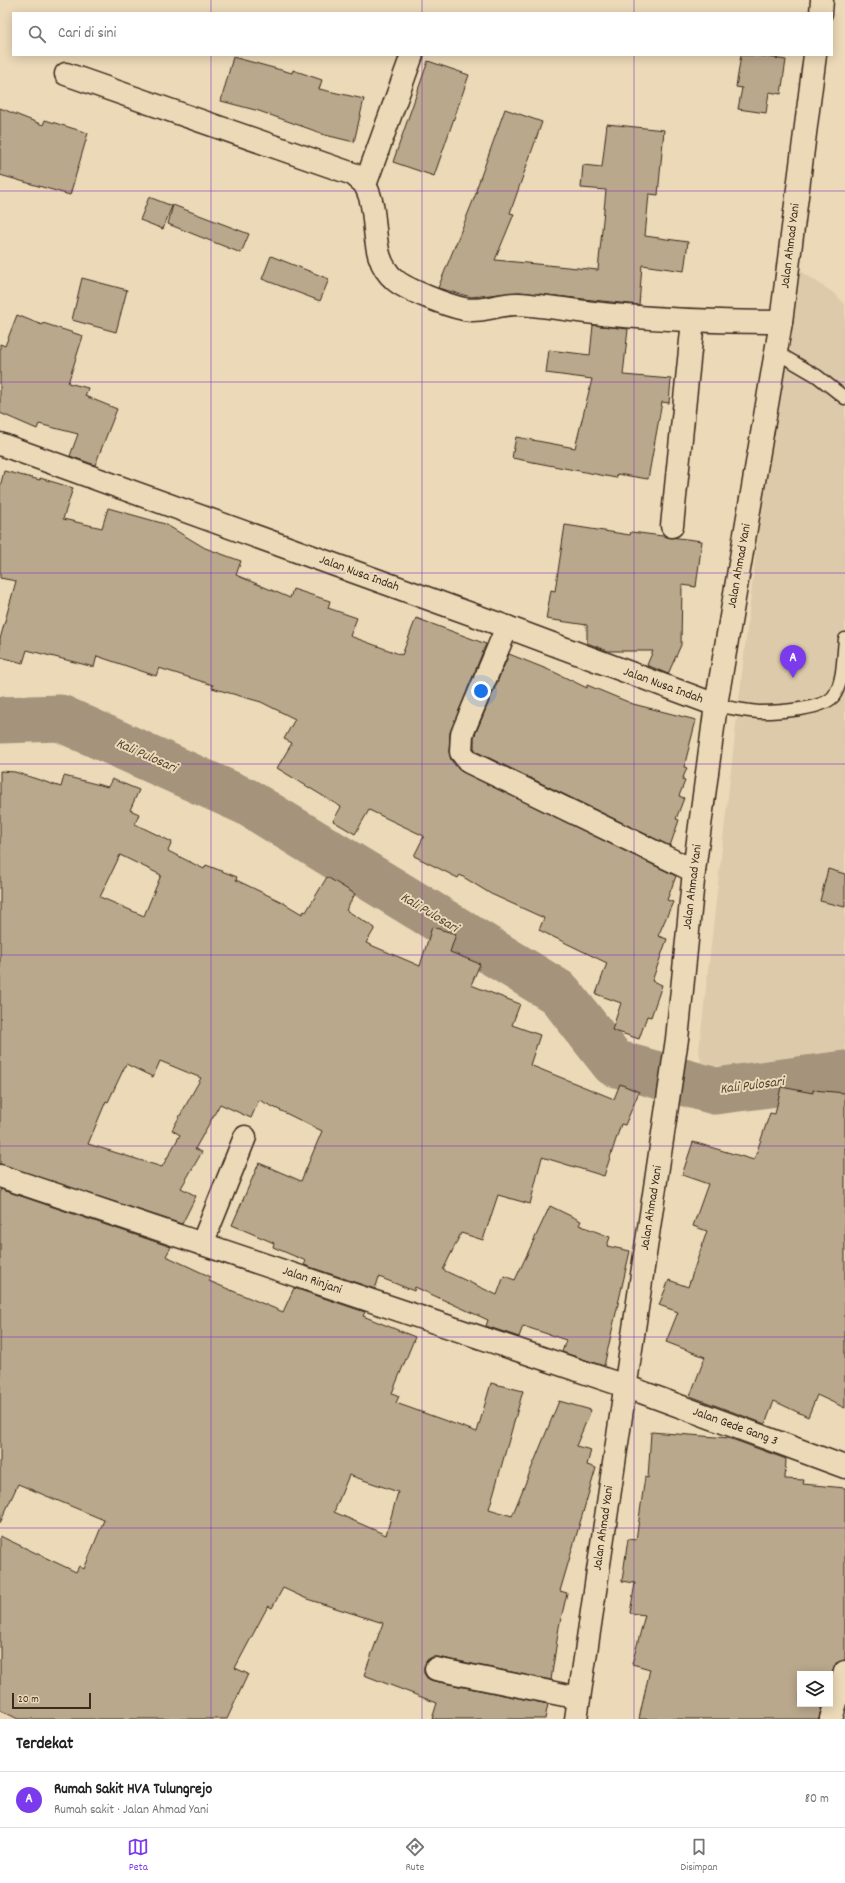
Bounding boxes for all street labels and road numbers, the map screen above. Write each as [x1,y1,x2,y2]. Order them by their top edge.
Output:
street label: Jalan Ahmad Yani [776,202,806,290]
street label: Jalan Ahmad Yani [723,522,757,610]
street label: Jalan Nusa Indah [316,551,402,597]
street label: Jalan Nusa Indah [620,663,706,709]
street label: Jalan Ahmad Yani [678,843,708,931]
street label: Jalan Ahmad Yani [636,1164,668,1252]
street label: Jalan Rinjani [280,1262,345,1300]
street label: Jalan Gede Gang 3 [690,1403,780,1451]
street label: Jalan Ahmad Yani [589,1484,619,1572]

